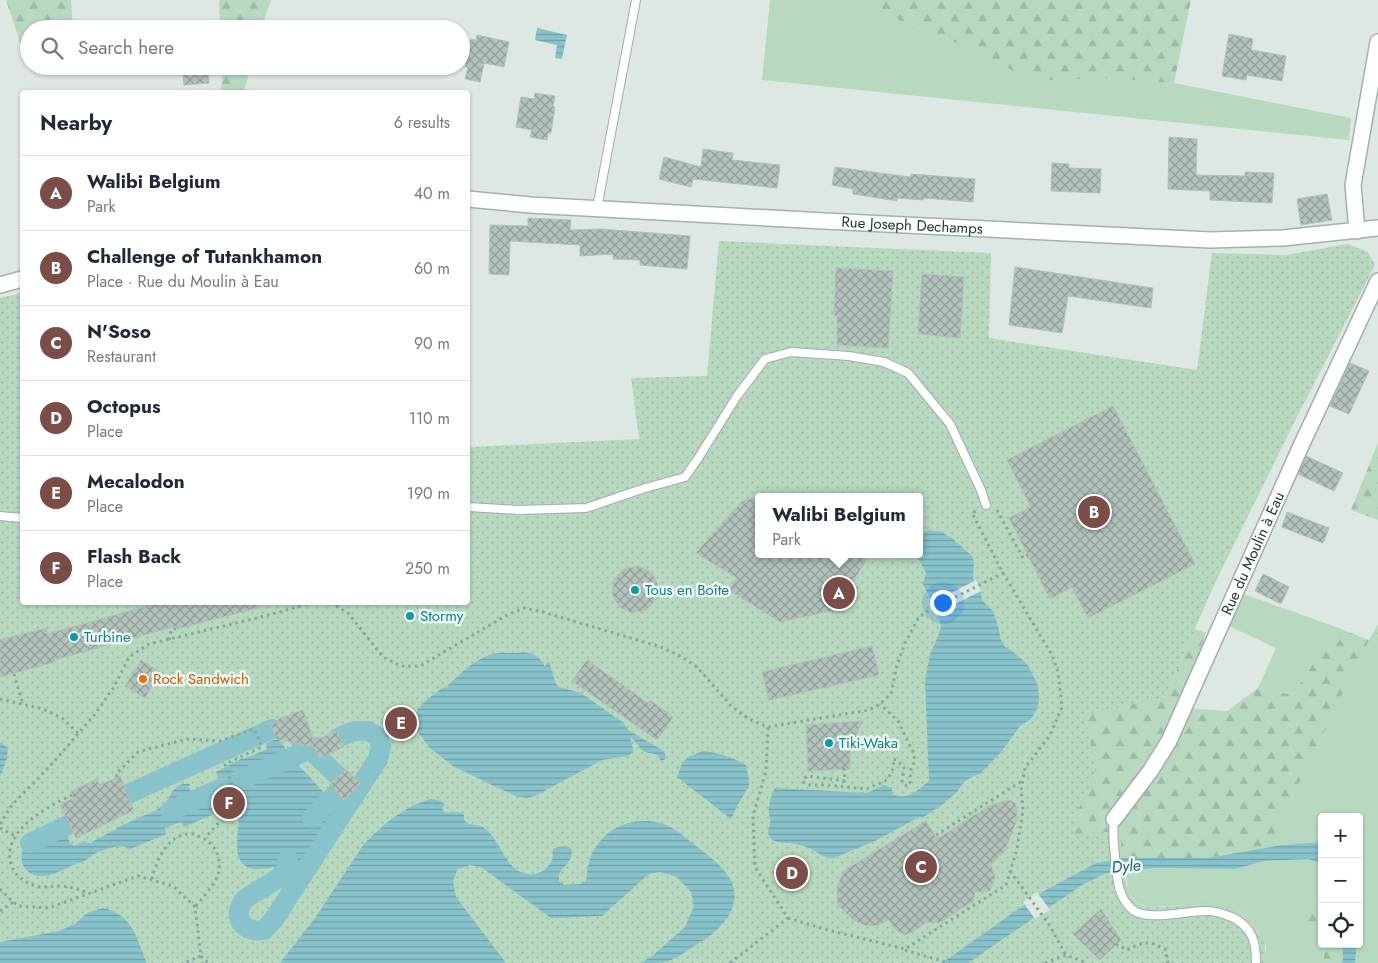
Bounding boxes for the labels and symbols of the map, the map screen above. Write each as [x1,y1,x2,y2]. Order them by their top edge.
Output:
street label: Rue Joseph Dechamps [841,211,983,240]
street label: Rue du Moulin à Eau [1216,488,1290,618]
pin: B [1078,493,1110,531]
pin: A [823,574,855,612]
place label: Tous en Boîte [645,579,729,601]
marker: Tous en Boîte [629,584,641,596]
your location [930,590,956,616]
place label: Stormy [420,605,464,627]
marker: Stormy [404,610,416,622]
place label: Turbine [84,626,131,648]
marker: Turbine [68,631,80,643]
place label: Rock Sandwich [153,668,249,690]
marker: Rock Sandwich [137,673,149,685]
pin: E [385,704,417,742]
place label: Tiki-Waka [839,732,898,754]
marker: Tiki-Waka [823,737,835,749]
pin: F [213,784,245,822]
pin: C [905,848,937,886]
water label: Dyle [1110,853,1142,879]
pin: D [776,854,808,892]

